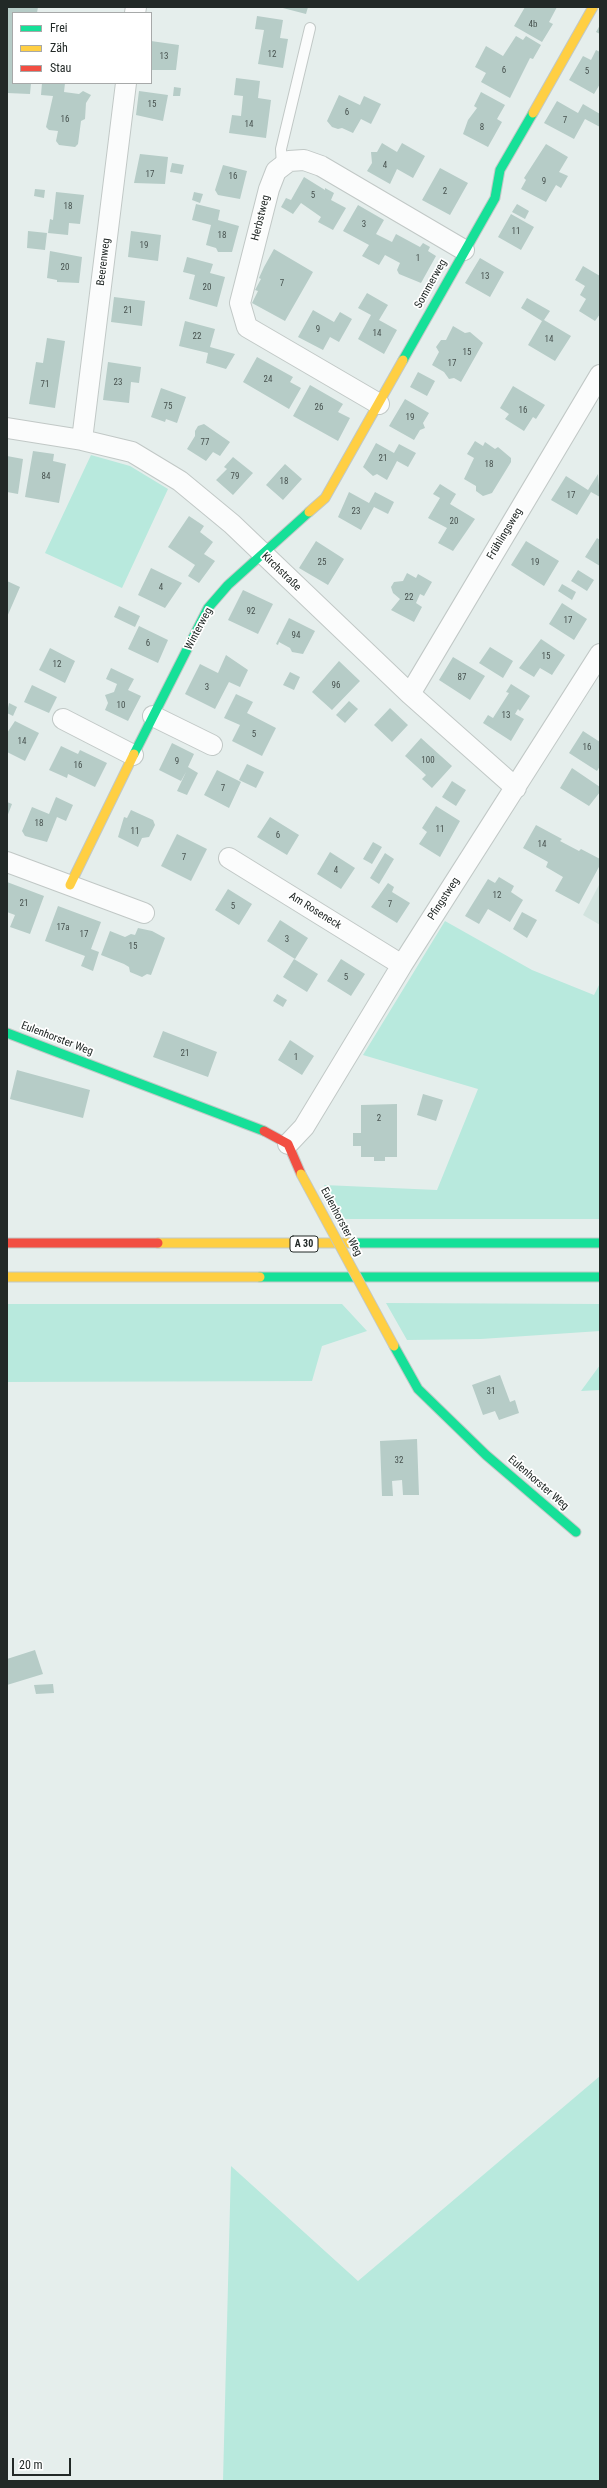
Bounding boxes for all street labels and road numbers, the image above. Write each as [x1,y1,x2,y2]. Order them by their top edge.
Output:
street label: Herbstweg [249,194,273,242]
street label: Beerenweg [95,237,113,287]
street label: Sommerweg [412,257,450,311]
street label: Frühlingsweg [484,506,526,562]
street label: Kirchstraße [259,550,303,594]
street label: Winterweg [182,606,216,652]
street label: Pfingstweg [425,875,463,923]
street label: Am Roseneck [286,890,344,932]
street label: Eulenhorster Weg [19,1019,95,1059]
street label: Eulenhorster Weg [317,1185,365,1259]
road number: A 30 [290,1236,318,1252]
street label: Eulenhorster Weg [505,1453,571,1513]

